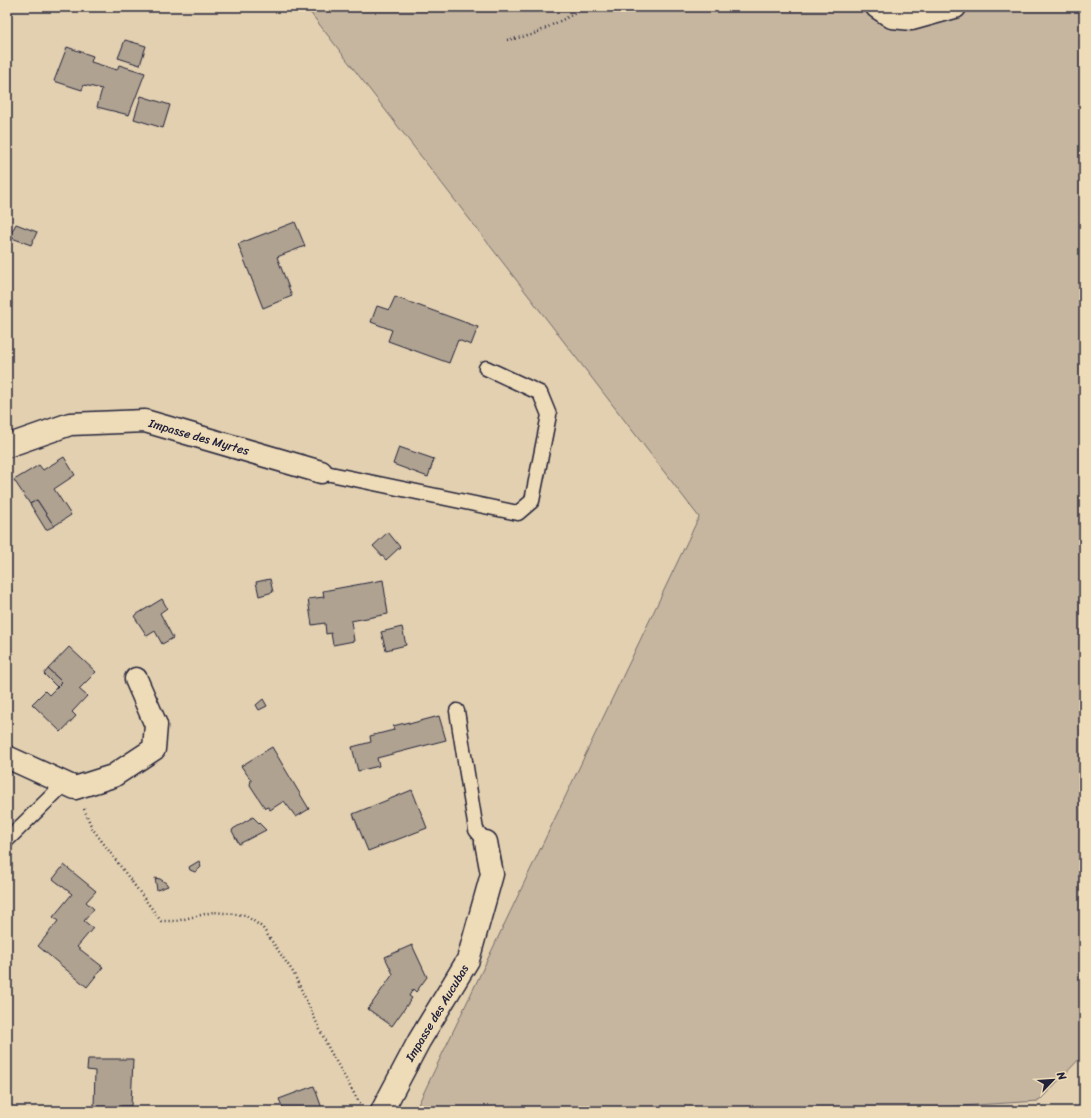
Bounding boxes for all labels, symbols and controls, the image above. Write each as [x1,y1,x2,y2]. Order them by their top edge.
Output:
street label: Impasse des Myrtes [145,412,252,462]
street label: Impasse des Aucubas [399,960,475,1067]
north arrow [1033,1060,1073,1100]
text: N [1051,1068,1072,1084]

